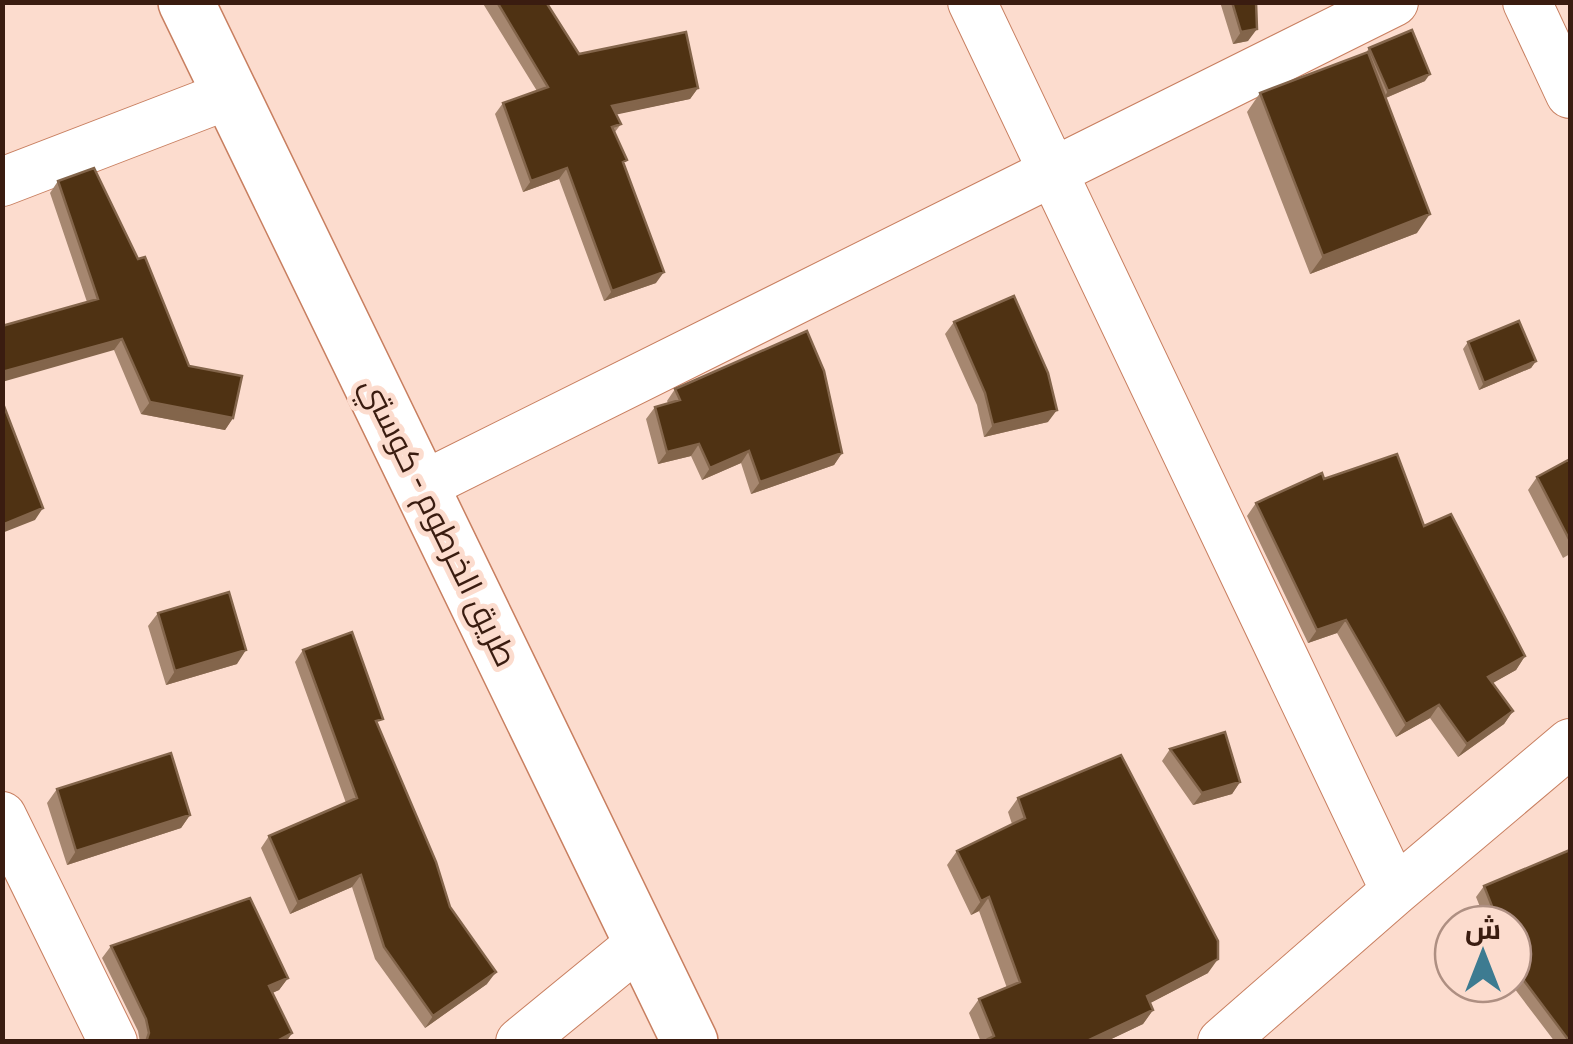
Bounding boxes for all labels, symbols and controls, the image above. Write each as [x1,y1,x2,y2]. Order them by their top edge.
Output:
street label: طريق الخرطوم - كوستي [347,371,525,675]
north arrow [1433,904,1533,1004]
text: ش [1465,913,1501,946]

